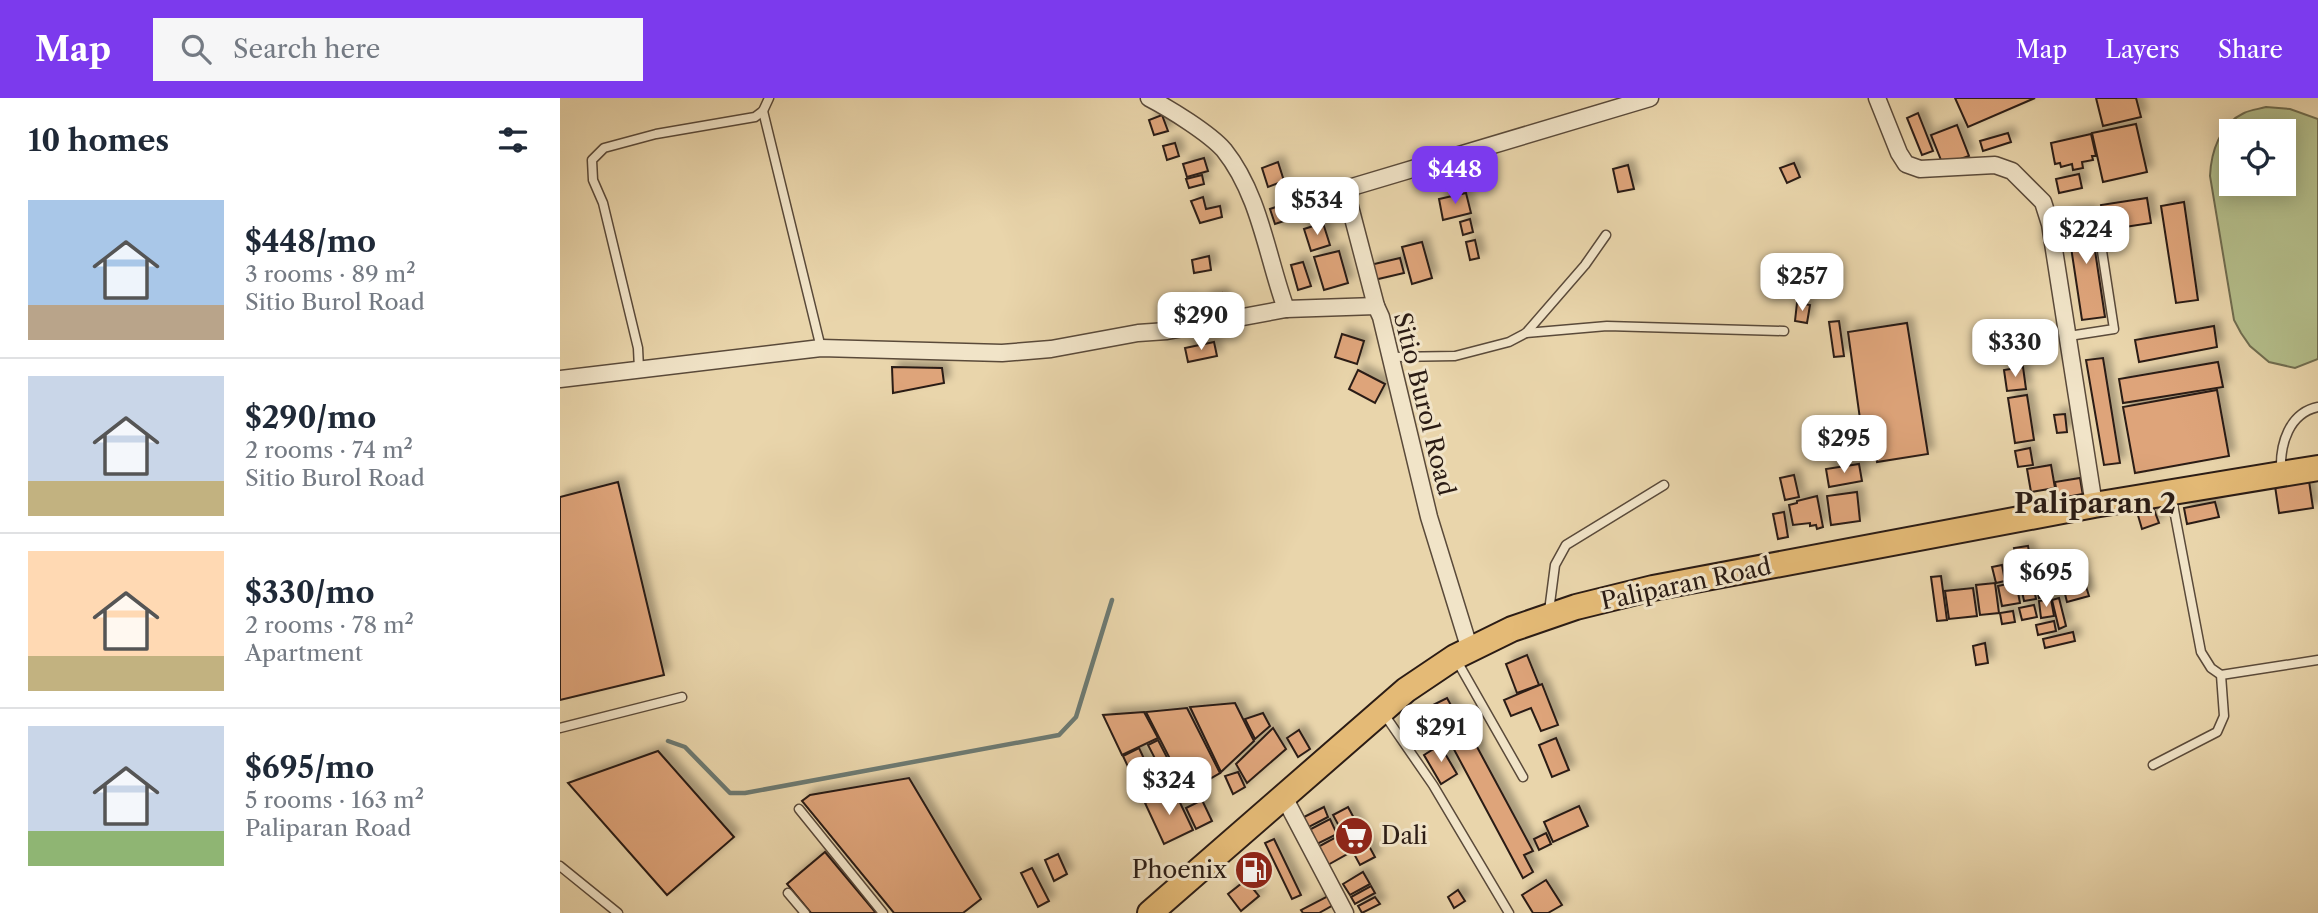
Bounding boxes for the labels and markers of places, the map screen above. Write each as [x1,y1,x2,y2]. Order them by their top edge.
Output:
pin: $448 [1414,146,1496,206]
pin: $534 [1276,178,1358,237]
pin: $224 [2045,206,2127,266]
pin: $257 [1761,254,1843,313]
pin: $290 [1160,292,1242,352]
pin: $330 [1974,320,2056,379]
pin: $295 [1803,416,1885,475]
pin: $695 [2005,550,2087,609]
pin: $291 [1400,704,1482,764]
pin: $324 [1128,758,1210,817]
supermarket icon: Dali [1333,815,1375,857]
place label: Dali [1381,821,1428,850]
fuel station icon: Phoenix [1233,849,1275,891]
place label: Phoenix [1132,855,1227,884]

